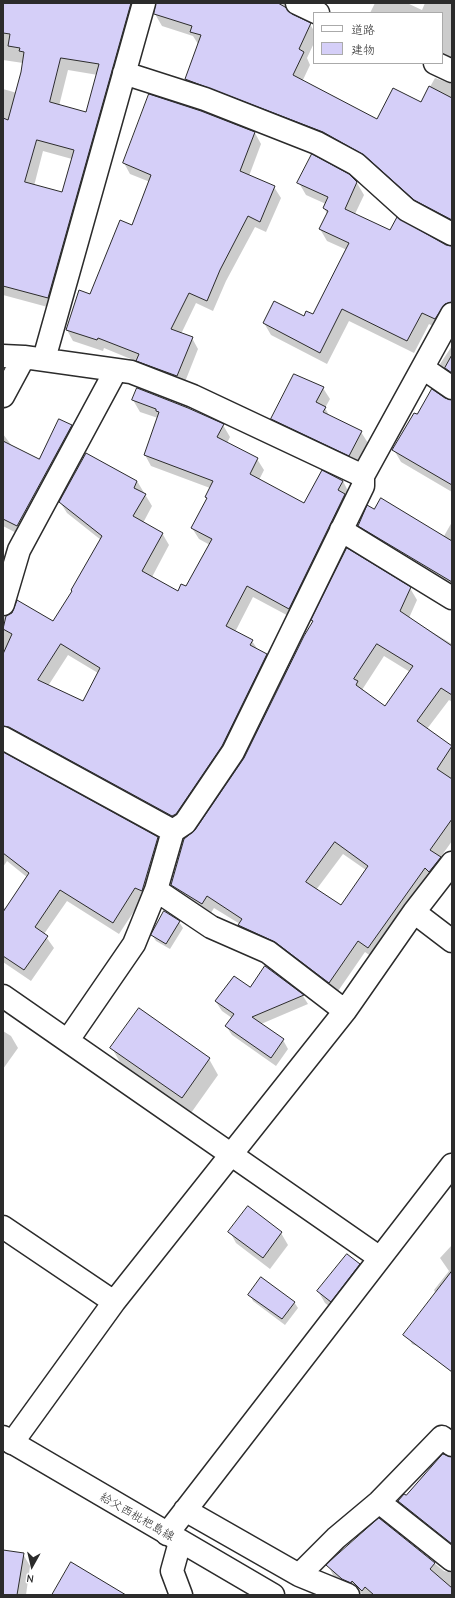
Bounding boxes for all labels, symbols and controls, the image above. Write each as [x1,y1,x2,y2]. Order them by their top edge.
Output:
legend [313,12,443,64]
text: 道路 [351,23,375,37]
text: 建物 [351,43,375,57]
street label: 給父西枇杷島線 [97,1490,177,1544]
north arrow [12,1546,52,1586]
text: N [26,1571,35,1585]

